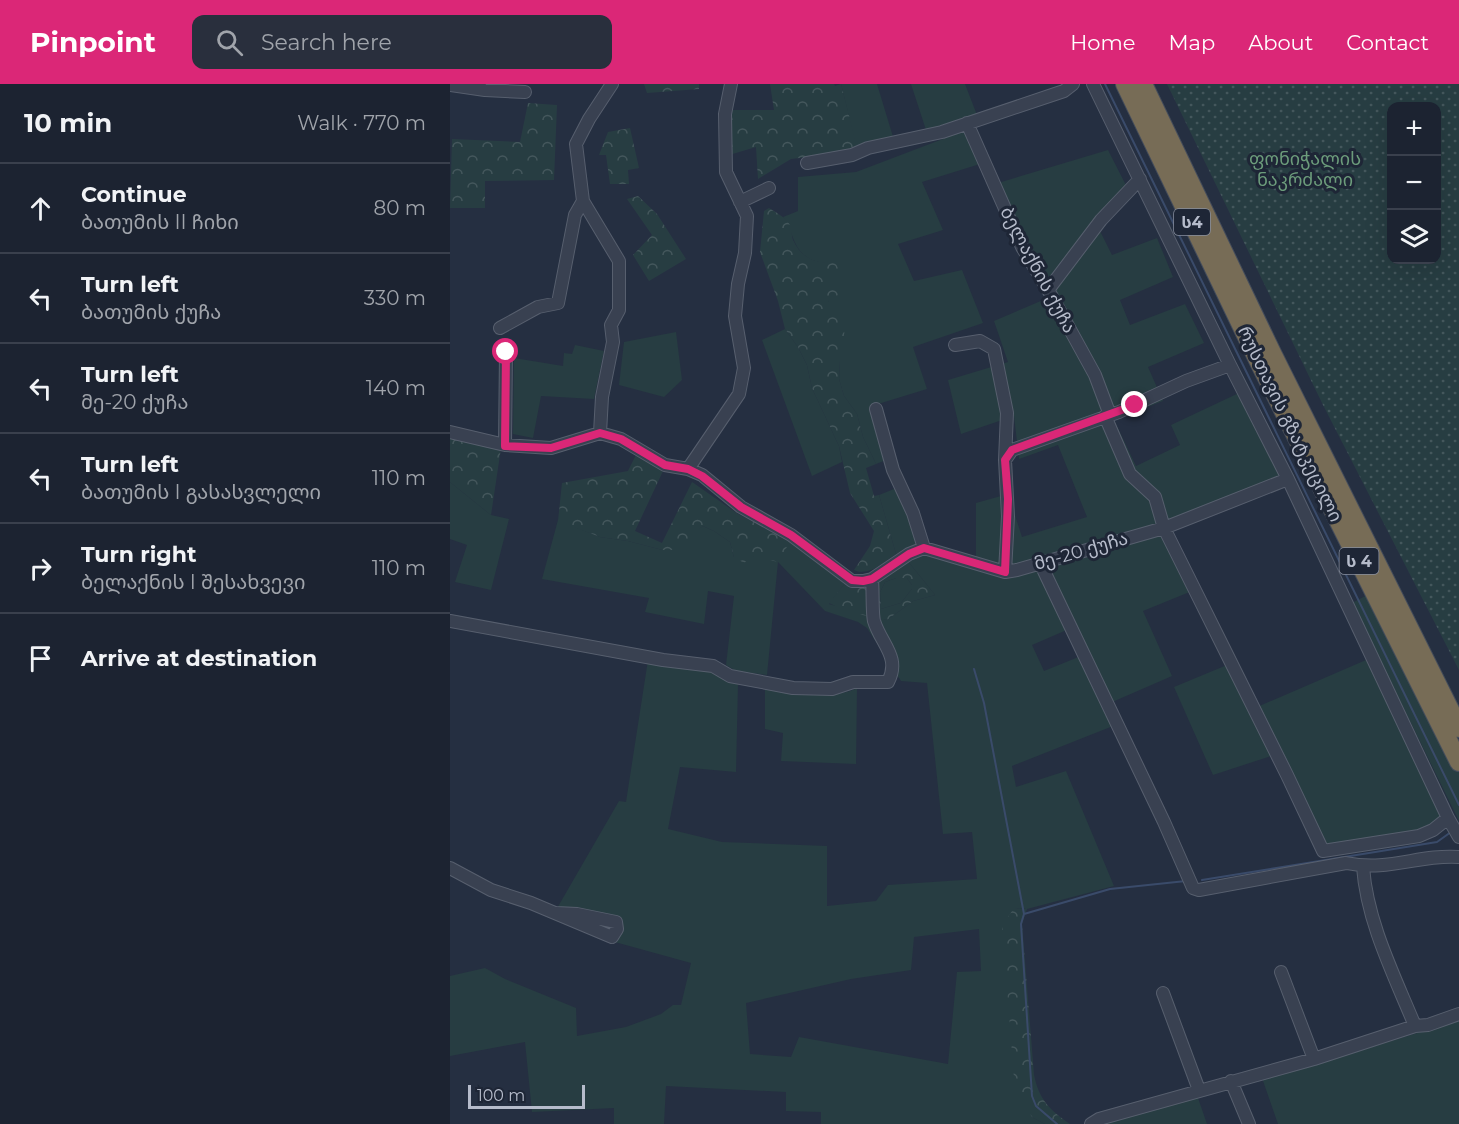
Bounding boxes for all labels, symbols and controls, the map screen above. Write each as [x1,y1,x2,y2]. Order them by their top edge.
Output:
search box [192,15,612,69]
text: Pinpoint [30,25,156,59]
icon: search [213,26,246,59]
text: Search here [261,29,392,56]
text: Home [1070,30,1135,55]
text: Map [1168,30,1215,55]
text: About [1248,30,1313,55]
text: Contact [1346,30,1429,55]
map controls [1387,102,1441,264]
button: + [1387,102,1441,156]
text: 10 min [24,107,112,139]
text: Walk · 770 m [297,111,426,135]
park label: ფონიჭალის ნაკრძალი [1249,148,1361,191]
button: − [1387,156,1441,210]
text: Continue [81,181,187,208]
icon: ahead [24,192,57,225]
text: 80 m [374,196,426,220]
street label: ბელაქნის ქუჩა [995,203,1081,337]
road number: ს4 [1174,209,1210,235]
text: ბათუმის II ჩიხი [81,210,239,234]
button: layers [1387,210,1441,264]
text: Turn left [81,271,179,298]
icon: left [24,282,57,315]
text: 330 m [364,286,426,310]
text: ბათუმის ქუჩა [81,300,221,324]
street label: რუსთავის გზატკეცილი [1233,323,1347,525]
route start [492,338,518,364]
text: Turn left [81,361,179,388]
icon: left [24,372,57,405]
text: 140 m [366,376,426,400]
text: მე-20 ქუჩა [81,390,188,414]
route end [1121,391,1147,417]
text: Turn left [81,451,179,478]
icon: left [24,462,57,495]
text: 110 m [372,466,426,490]
text: ბათუმის I გასასვლელი [81,480,321,504]
street label: მე-20 ქუჩა [1032,527,1130,575]
text: Turn right [81,541,196,568]
road number: ს 4 [1340,548,1378,574]
icon: right [24,552,57,585]
text: 110 m [372,556,426,580]
text: ბელაქნის I შესახვევი [81,570,306,594]
icon: arrive [24,642,57,675]
text: Arrive at destination [81,645,317,672]
scale bar [468,1082,585,1110]
text: 100 m [477,1086,525,1105]

